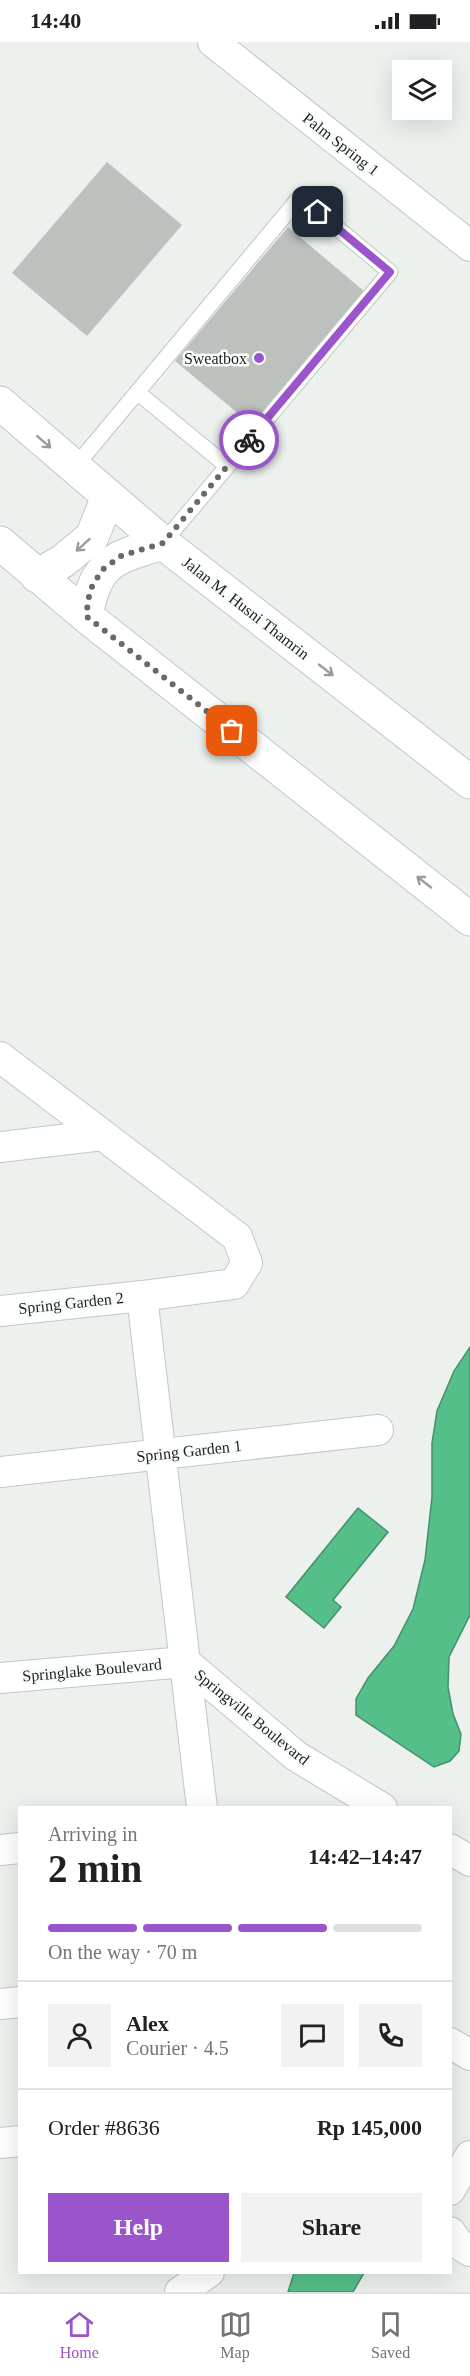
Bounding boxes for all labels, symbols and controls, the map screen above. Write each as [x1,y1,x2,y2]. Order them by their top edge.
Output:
text: 14:40 [30,8,81,33]
map controls [392,60,452,120]
button: layers [392,60,452,120]
street label: Palm Spring 1 [299,109,382,180]
pin [292,186,343,237]
icon: home [301,195,334,228]
place label: Sweatbox [184,350,247,367]
marker: Sweatbox [252,351,266,365]
courier [219,410,279,470]
icon: bike [233,424,266,457]
one-way arrow [36,435,51,449]
one-way arrow [76,538,91,552]
street label: Jalan M. Husni Thamrin [179,553,313,663]
one-way arrow [318,664,334,677]
pin [206,705,257,756]
icon: bag [215,714,248,747]
one-way arrow [416,876,432,889]
street label: Spring Garden 2 [18,1289,125,1318]
street label: Spring Garden 1 [136,1437,243,1466]
street label: Springlake Boulevard [22,1655,163,1686]
street label: Springville Boulevard [191,1666,312,1769]
text: Arriving in [48,1823,137,1845]
text: 14:42–14:47 [308,1844,422,1869]
text: 2 min [48,1847,142,1890]
text: On the way · 70 m [48,1941,197,1963]
button: person [48,2004,111,2067]
button: chat [281,2004,344,2067]
button: phone [359,2004,422,2067]
text: Alex [126,2011,169,2036]
text: Courier · 4.5 [126,2037,229,2059]
text: Order #8636 [48,2115,160,2140]
text: Rp 145,000 [317,2115,422,2140]
button: Help [48,2193,229,2262]
button: Share [241,2193,422,2262]
tab: Home [60,2308,99,2362]
tab: Map [219,2308,252,2362]
tab: Saved [371,2308,410,2362]

